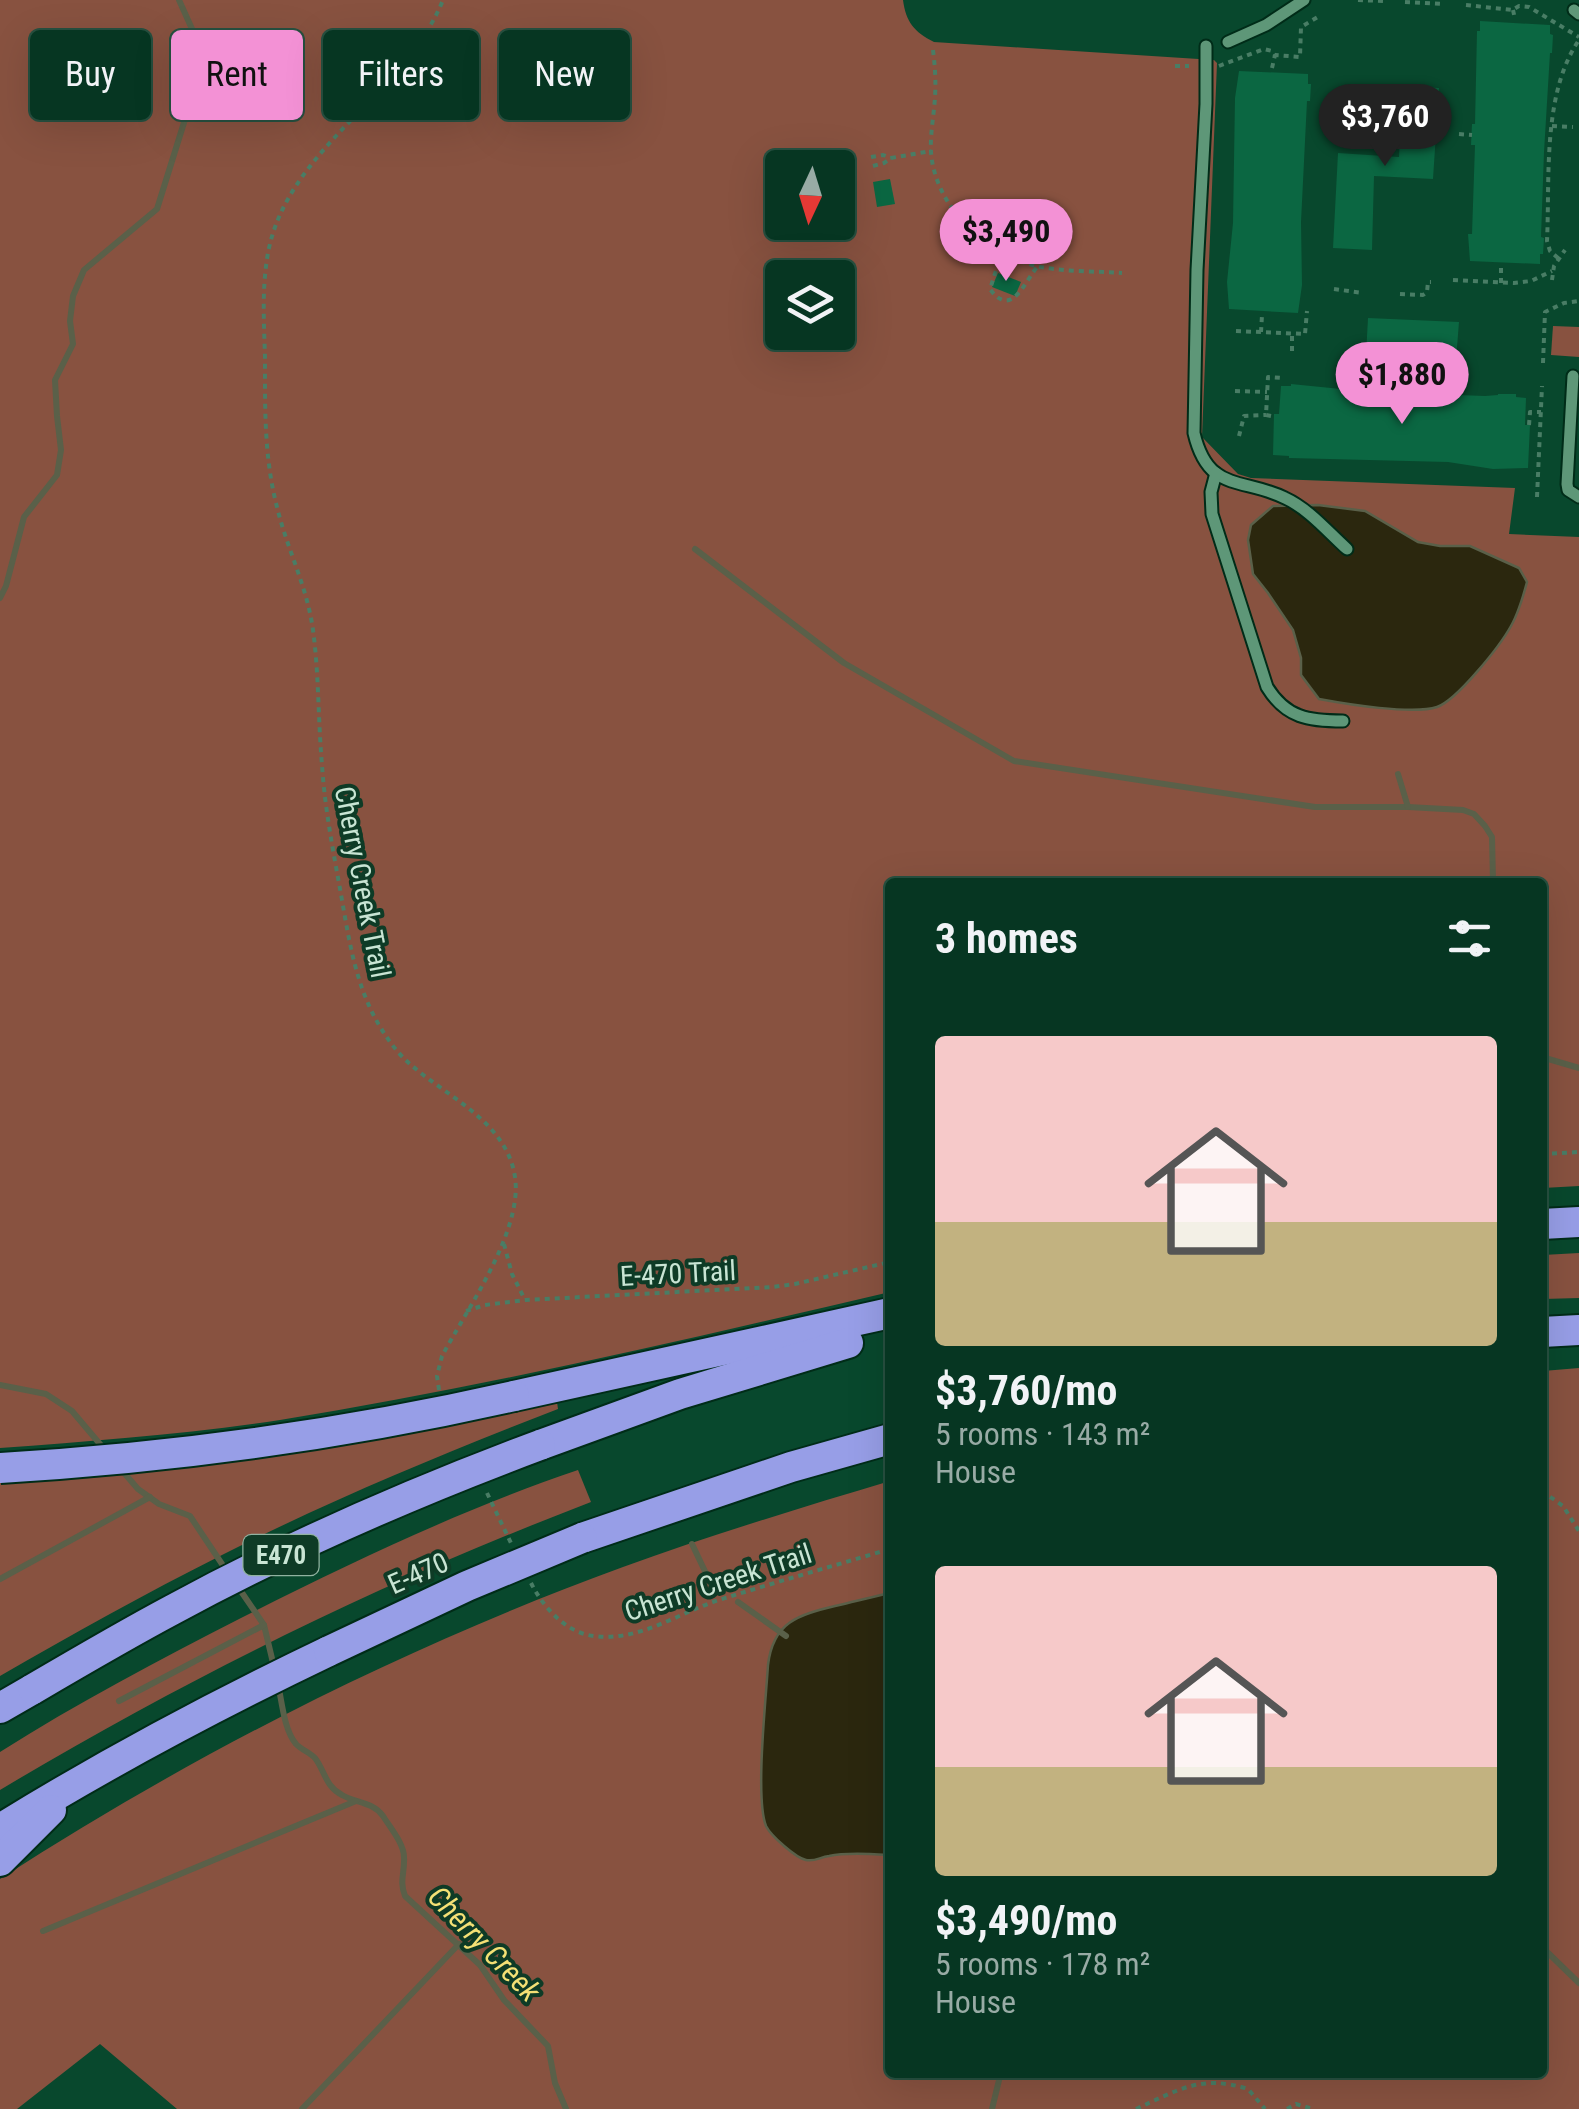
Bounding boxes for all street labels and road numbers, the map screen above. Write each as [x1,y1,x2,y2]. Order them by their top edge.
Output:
street label: Cherry Creek Trail [328,783,397,981]
street label: E-470 Trail [619,1254,737,1293]
road number: E470 [244,1535,318,1575]
street label: Cherry Creek Trail [621,1537,816,1628]
street label: E-470 [383,1546,453,1601]

